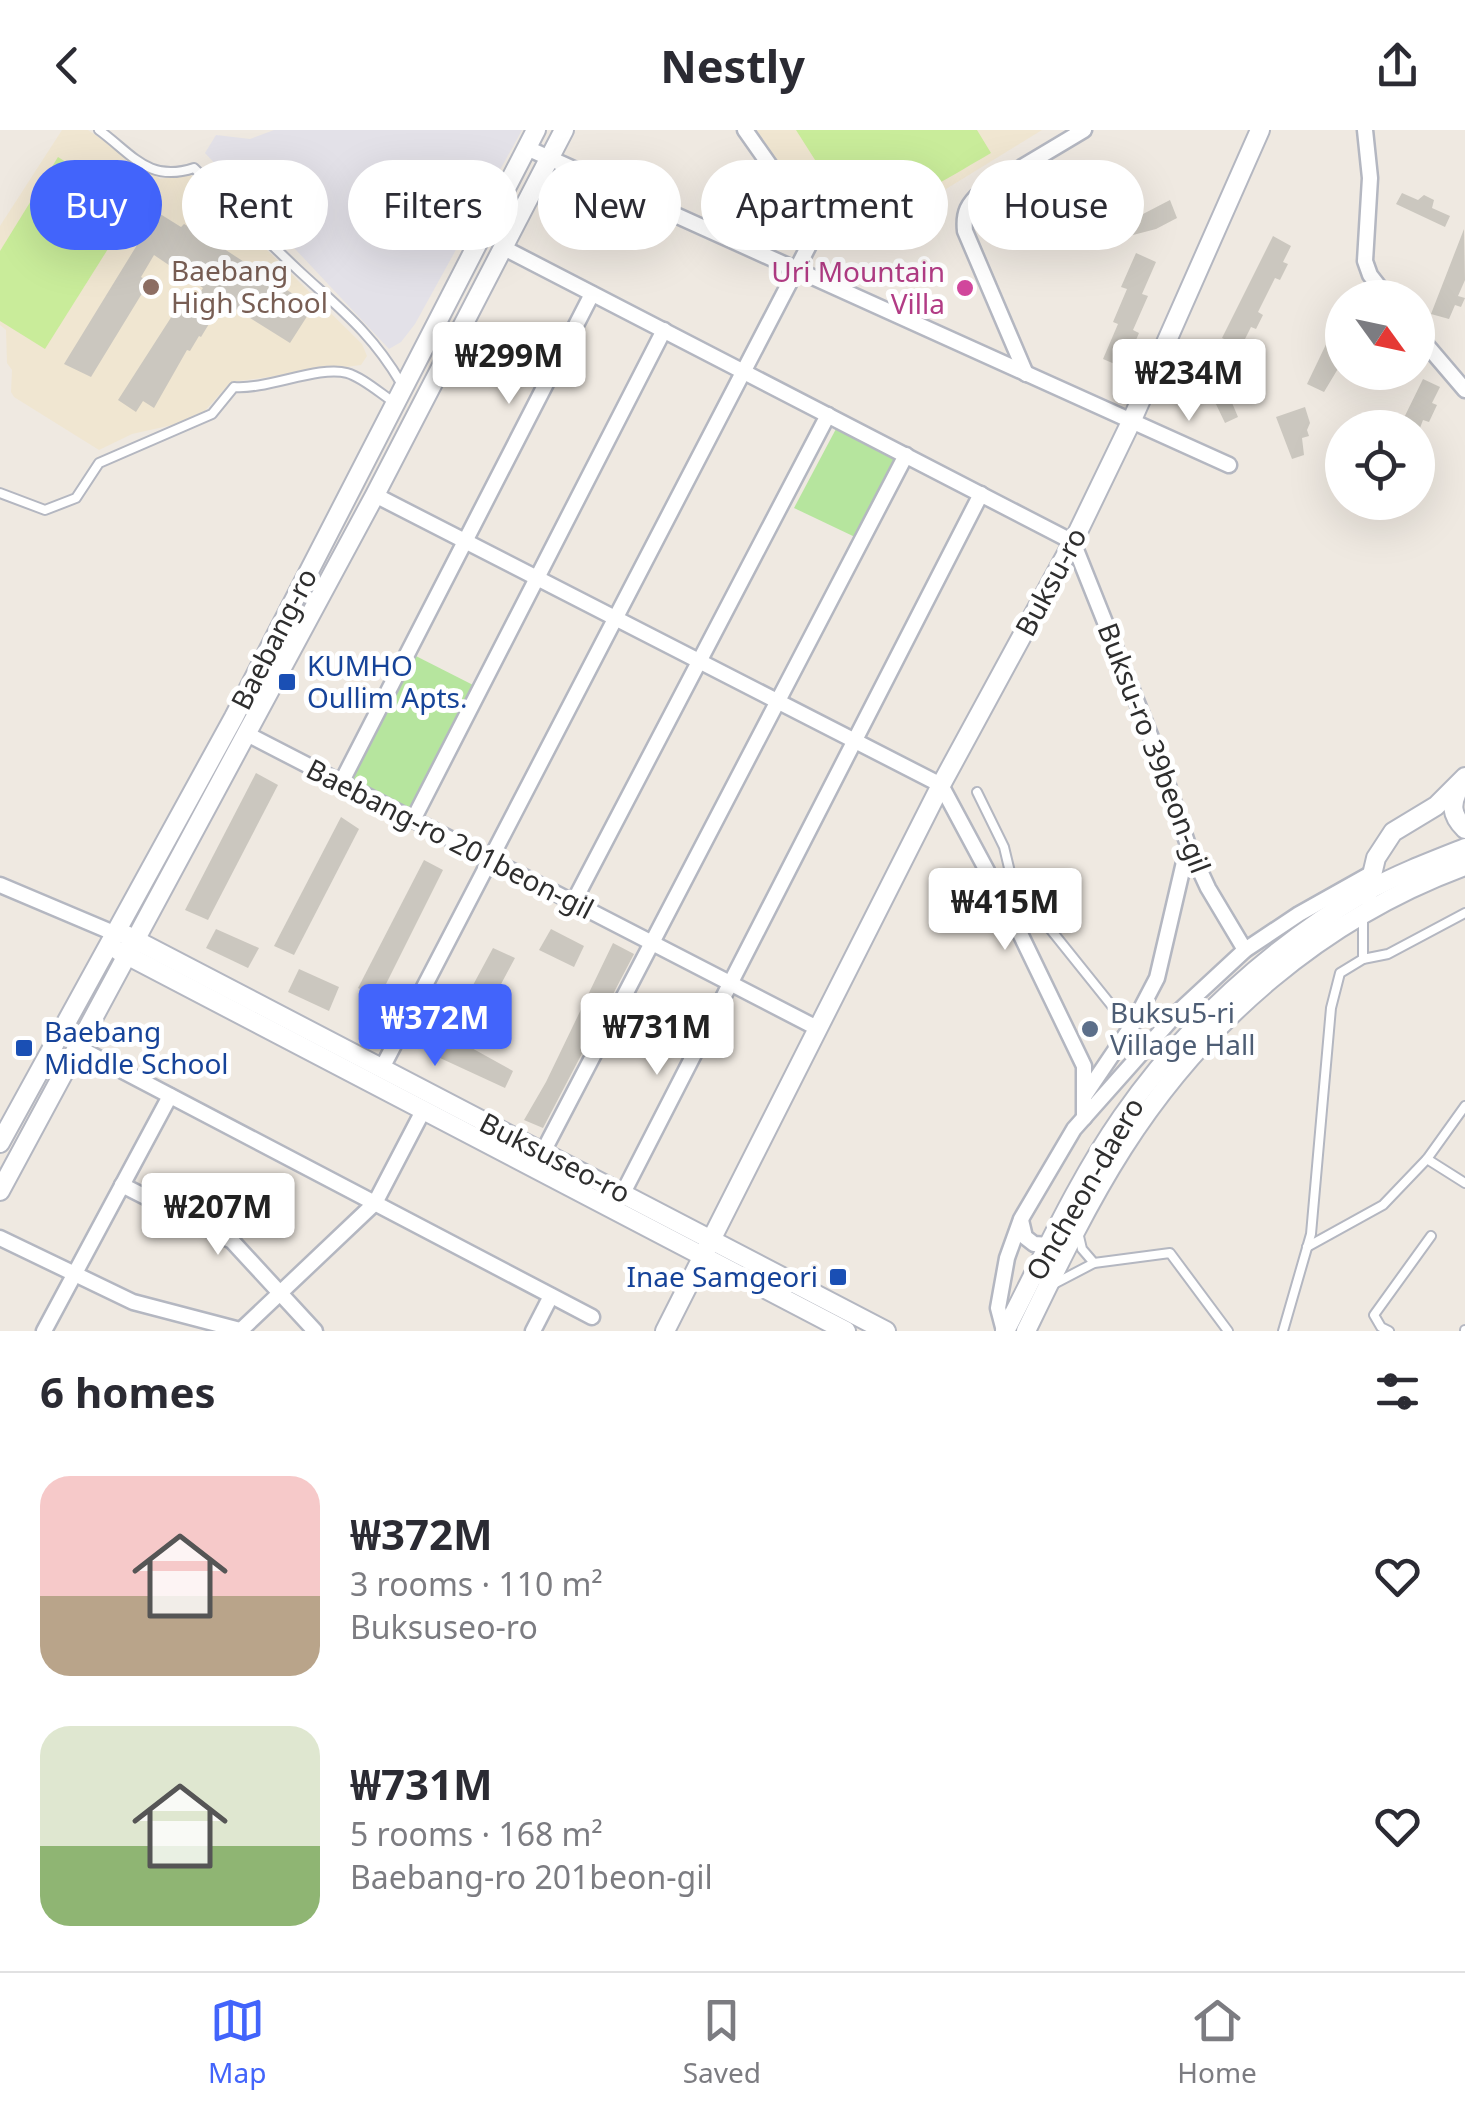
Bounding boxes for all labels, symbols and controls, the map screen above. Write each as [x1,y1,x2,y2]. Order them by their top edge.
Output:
text: Nestly [660,35,805,96]
icon: back [40,38,95,93]
icon: share [1370,38,1425,93]
chip: Buy [30,160,162,250]
chip: Rent [182,160,328,250]
chip: Filters [348,160,518,250]
chip: New [538,160,681,250]
chip: Apartment [701,160,948,250]
chip: House [968,160,1144,250]
place label: Baebang High School [171,251,328,321]
place label: Uri Mountain Villa [771,252,945,322]
marker: Baebang High School [140,276,162,298]
marker: Uri Mountain Villa [954,277,976,299]
north arrow [1325,280,1435,390]
map controls [1325,280,1435,520]
pin: ₩299M [439,322,579,407]
text: ₩299M [455,333,563,376]
pin: ₩234M [1119,339,1259,424]
text: ₩234M [1135,350,1243,393]
button: locate [1325,410,1435,520]
street label: Buksu-ro [1006,520,1095,643]
street label: Baebang-ro [221,561,325,716]
street label: Buksu-ro 39beon-gil [1090,617,1220,878]
place label: KUMHO Oullim Apts. [307,646,467,716]
marker: KUMHO Oullim Apts. [276,671,298,693]
street label: Baebang-ro 201beon-gil [300,749,600,927]
pin: ₩415M [935,868,1075,953]
text: ₩415M [951,879,1059,922]
pin: ₩372M [365,984,505,1069]
pin: ₩731M [587,993,727,1078]
place label: Buksu5-ri Village Hall [1110,993,1255,1063]
text: ₩372M [381,995,489,1038]
text: ₩731M [603,1004,711,1047]
place label: Baebang Middle School [44,1012,229,1082]
marker: Buksu5-ri Village Hall [1079,1018,1101,1040]
marker: Baebang Middle School [13,1037,35,1059]
street label: Oncheon-daero [1016,1090,1152,1287]
street label: Buksuseo-ro [474,1103,637,1211]
pin: ₩207M [148,1173,288,1258]
text: ₩207M [164,1184,272,1227]
place label: Inae Samgeori [626,1257,818,1295]
marker: Inae Samgeori [827,1266,849,1288]
text: 6 homes [40,1363,216,1420]
icon: filters [1370,1364,1425,1419]
text: ₩372M [350,1505,493,1562]
icon: home [120,1516,240,1636]
icon: heart [1370,1549,1425,1604]
text: 3 rooms · 110 m² [350,1562,603,1605]
text: Buksuseo-ro [350,1605,538,1648]
text: ₩731M [350,1755,493,1812]
icon: home [120,1766,240,1886]
icon: heart [1370,1799,1425,1854]
text: 5 rooms · 168 m² [350,1812,603,1855]
text: Baebang-ro 201beon-gil [350,1855,713,1898]
tab: Map [208,1993,266,2091]
tab: Saved [683,1993,761,2091]
tab: Home [1177,1993,1257,2091]

